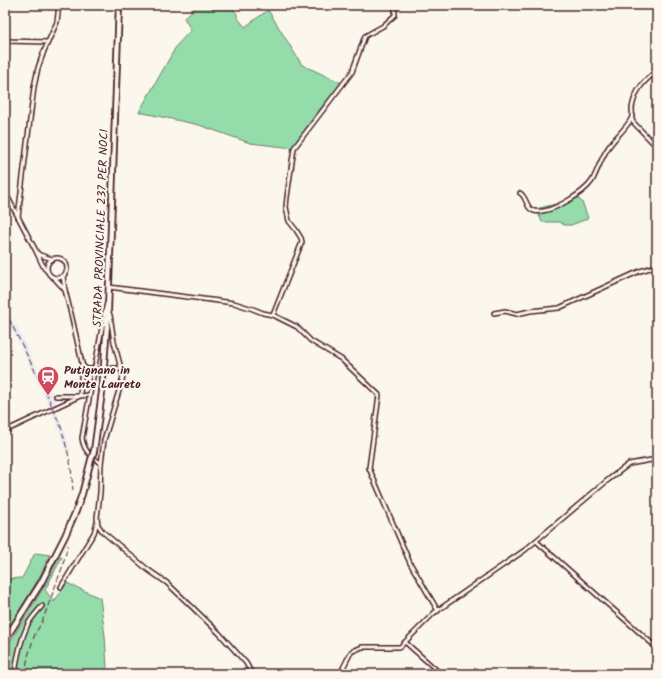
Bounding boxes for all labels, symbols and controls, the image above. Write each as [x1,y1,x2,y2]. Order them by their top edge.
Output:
street label: STRADA PROVINCIALE 237 PER NOCI [88,128,114,328]
place label: Putignano in Monte Laureto [64,361,141,394]
station icon: Putignano in Monte Laureto [35,364,61,397]

